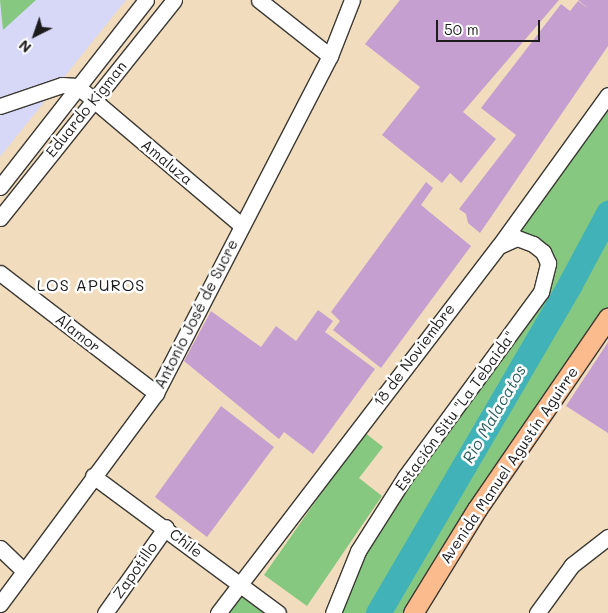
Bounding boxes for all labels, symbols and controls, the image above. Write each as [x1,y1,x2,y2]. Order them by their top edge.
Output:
north arrow [10,10,60,60]
scale bar [438,10,542,42]
text: 50 m [444,19,479,39]
text: N [15,36,35,57]
street label: Eduardo Kigman [42,57,130,161]
street label: Amaluza [138,135,196,189]
street label: Antonio José de Sucre [150,236,242,392]
district label: LOS APUROS [35,275,147,295]
street label: 18 de Noviembre [369,300,459,410]
street label: Alamor [52,310,104,356]
street label: Estación Situ "La Tebaida" [391,328,519,494]
water label: Rio Malacatos [458,362,530,466]
street label: Avenida Manuel Agustín Aguirre [436,363,582,567]
street label: Chile [166,525,206,561]
street label: Zapotillo [109,538,161,602]

